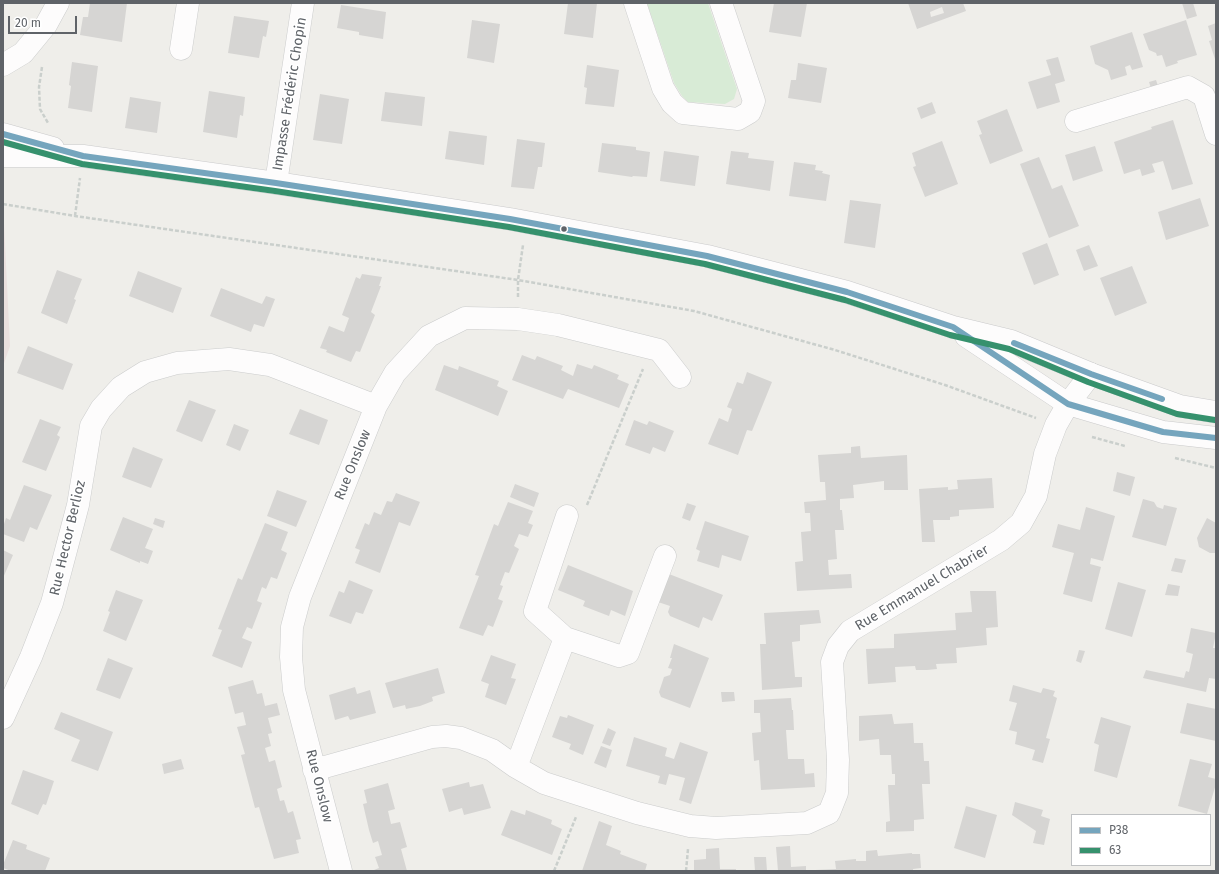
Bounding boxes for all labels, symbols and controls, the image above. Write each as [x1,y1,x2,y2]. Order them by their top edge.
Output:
scale bar [10,8,79,34]
text: 20 m [15,16,41,30]
street label: Impasse Frédéric Chopin [270,16,310,172]
unlabelled marker [559,224,569,234]
street label: Rue Onslow [331,427,375,503]
street label: Rue Hector Berlioz [47,479,89,597]
street label: Rue Emmanuel Chabrier [852,541,992,635]
street label: Rue Onslow [302,748,336,824]
legend [1071,814,1211,866]
text: P38 [1109,823,1128,837]
text: 63 [1109,843,1121,857]

